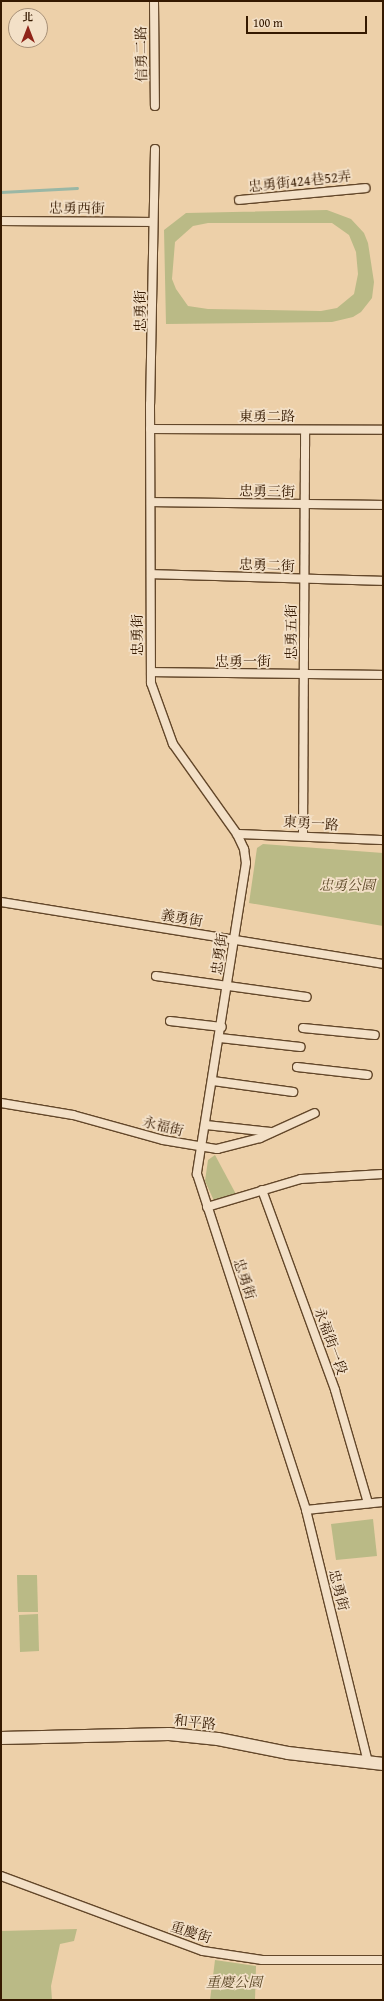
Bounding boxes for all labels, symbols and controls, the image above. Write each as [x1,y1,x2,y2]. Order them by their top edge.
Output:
north arrow [8,8,48,48]
scale bar [248,8,369,34]
text: 北 [23,9,34,25]
text: 100 m [253,14,283,31]
street label: 信勇二路 [132,26,150,82]
street label: 忠勇街424巷52弄 [248,167,352,195]
street label: 忠勇西街 [49,199,105,217]
street label: 忠勇街 [132,290,148,332]
street label: 東勇二路 [239,408,295,424]
street label: 忠勇三街 [239,482,295,500]
street label: 忠勇二街 [239,556,295,574]
street label: 忠勇五街 [283,604,299,660]
street label: 忠勇街 [129,614,145,656]
street label: 忠勇一街 [215,653,271,669]
street label: 東勇一路 [282,813,340,833]
park label: 忠勇公園 [319,877,375,893]
street label: 義勇街 [160,906,204,930]
street label: 忠勇街 [208,932,230,976]
street label: 永福街 [141,1113,185,1139]
street label: 忠勇街 [231,1256,259,1302]
street label: 永福街一段 [311,1305,351,1377]
street label: 忠勇街 [326,1568,352,1612]
street label: 和平路 [173,1711,217,1733]
street label: 重慶街 [168,1918,214,1946]
park label: 重慶公園 [206,1974,262,1990]

